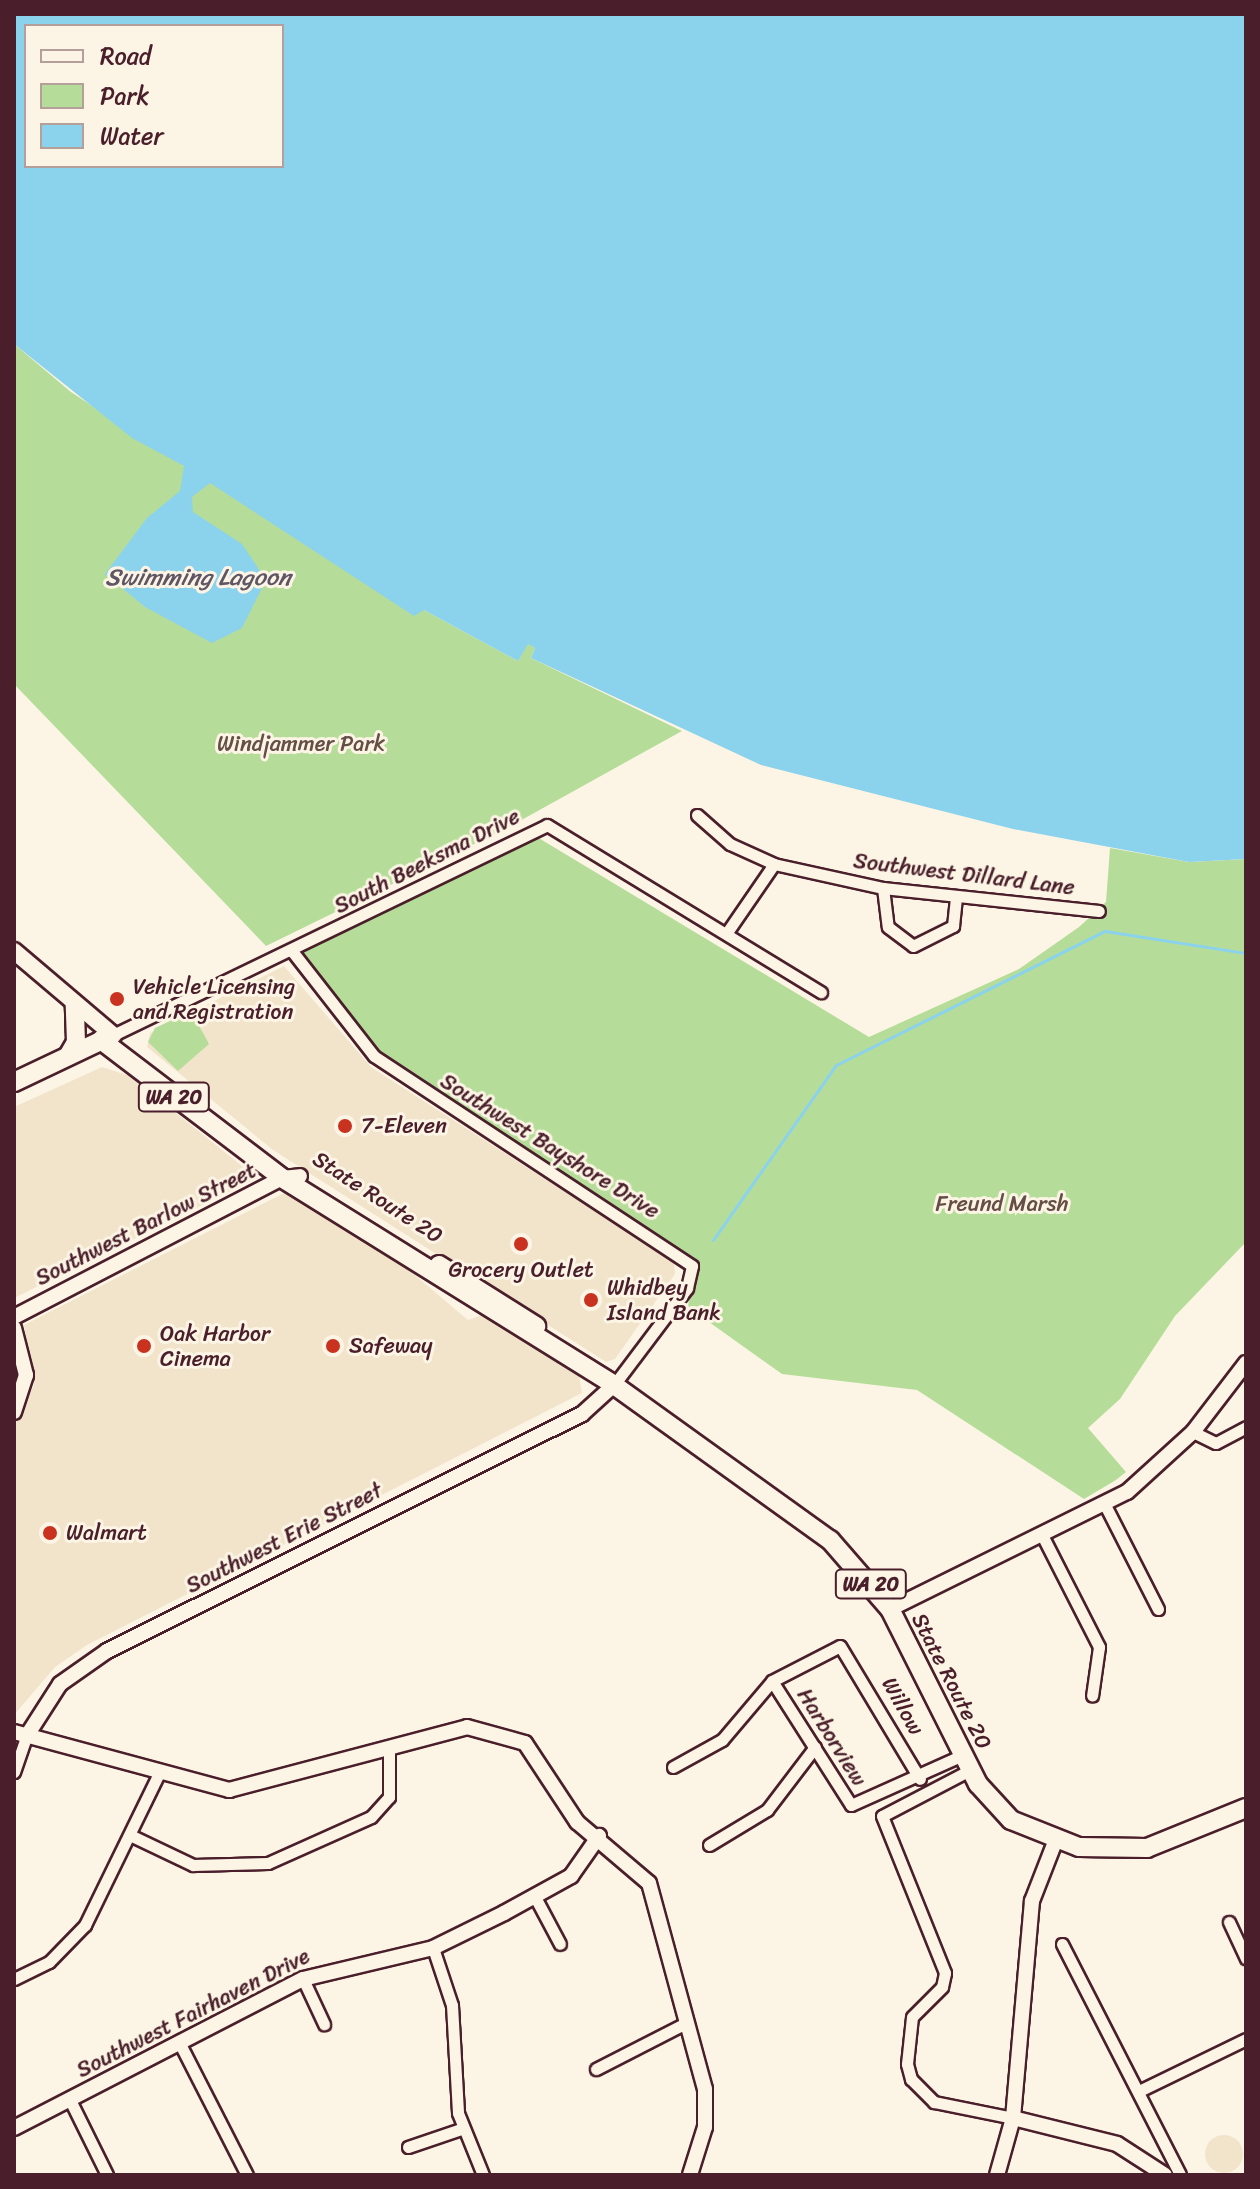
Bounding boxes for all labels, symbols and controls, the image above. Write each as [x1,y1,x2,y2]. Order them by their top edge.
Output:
legend [24,24,284,168]
text: Road [100,35,151,77]
text: Park [100,75,149,117]
text: Water [100,115,163,157]
water label: Swimming Lagoon [105,564,291,592]
park label: Windjammer Park [217,731,385,757]
street label: South Beeksma Drive [330,803,524,919]
street label: Southwest Dillard Lane [852,847,1076,901]
place label: Vehicle Licensing and Registration [133,973,295,1024]
marker: Vehicle Licensing and Registration [108,990,126,1008]
street label: Southwest Bayshore Drive [436,1068,664,1224]
road number: WA 20 [136,1081,212,1113]
place label: 7-Eleven [361,1113,447,1139]
marker: 7-Eleven [336,1117,354,1135]
street label: State Route 20 [308,1145,448,1249]
street label: Southwest Barlow Street [31,1157,261,1291]
park label: Freund Marsh [936,1191,1068,1217]
marker: Grocery Outlet [512,1235,530,1253]
place label: Grocery Outlet [449,1257,593,1283]
place label: Whidbey Island Bank [607,1274,721,1326]
marker: Whidbey Island Bank [582,1291,600,1309]
place label: Oak Harbor Cinema [160,1320,270,1372]
place label: Safeway [349,1333,432,1359]
marker: Oak Harbor Cinema [135,1337,153,1355]
marker: Safeway [324,1337,342,1355]
street label: Southwest Erie Street [181,1477,387,1599]
place label: Walmart [66,1520,147,1546]
marker: Walmart [41,1524,59,1542]
road number: WA 20 [833,1568,909,1600]
street label: State Route 20 [906,1608,998,1754]
street label: Willow [876,1673,930,1739]
street label: Harborview [792,1683,872,1791]
street label: Southwest Fairhaven Drive [72,1942,314,2084]

